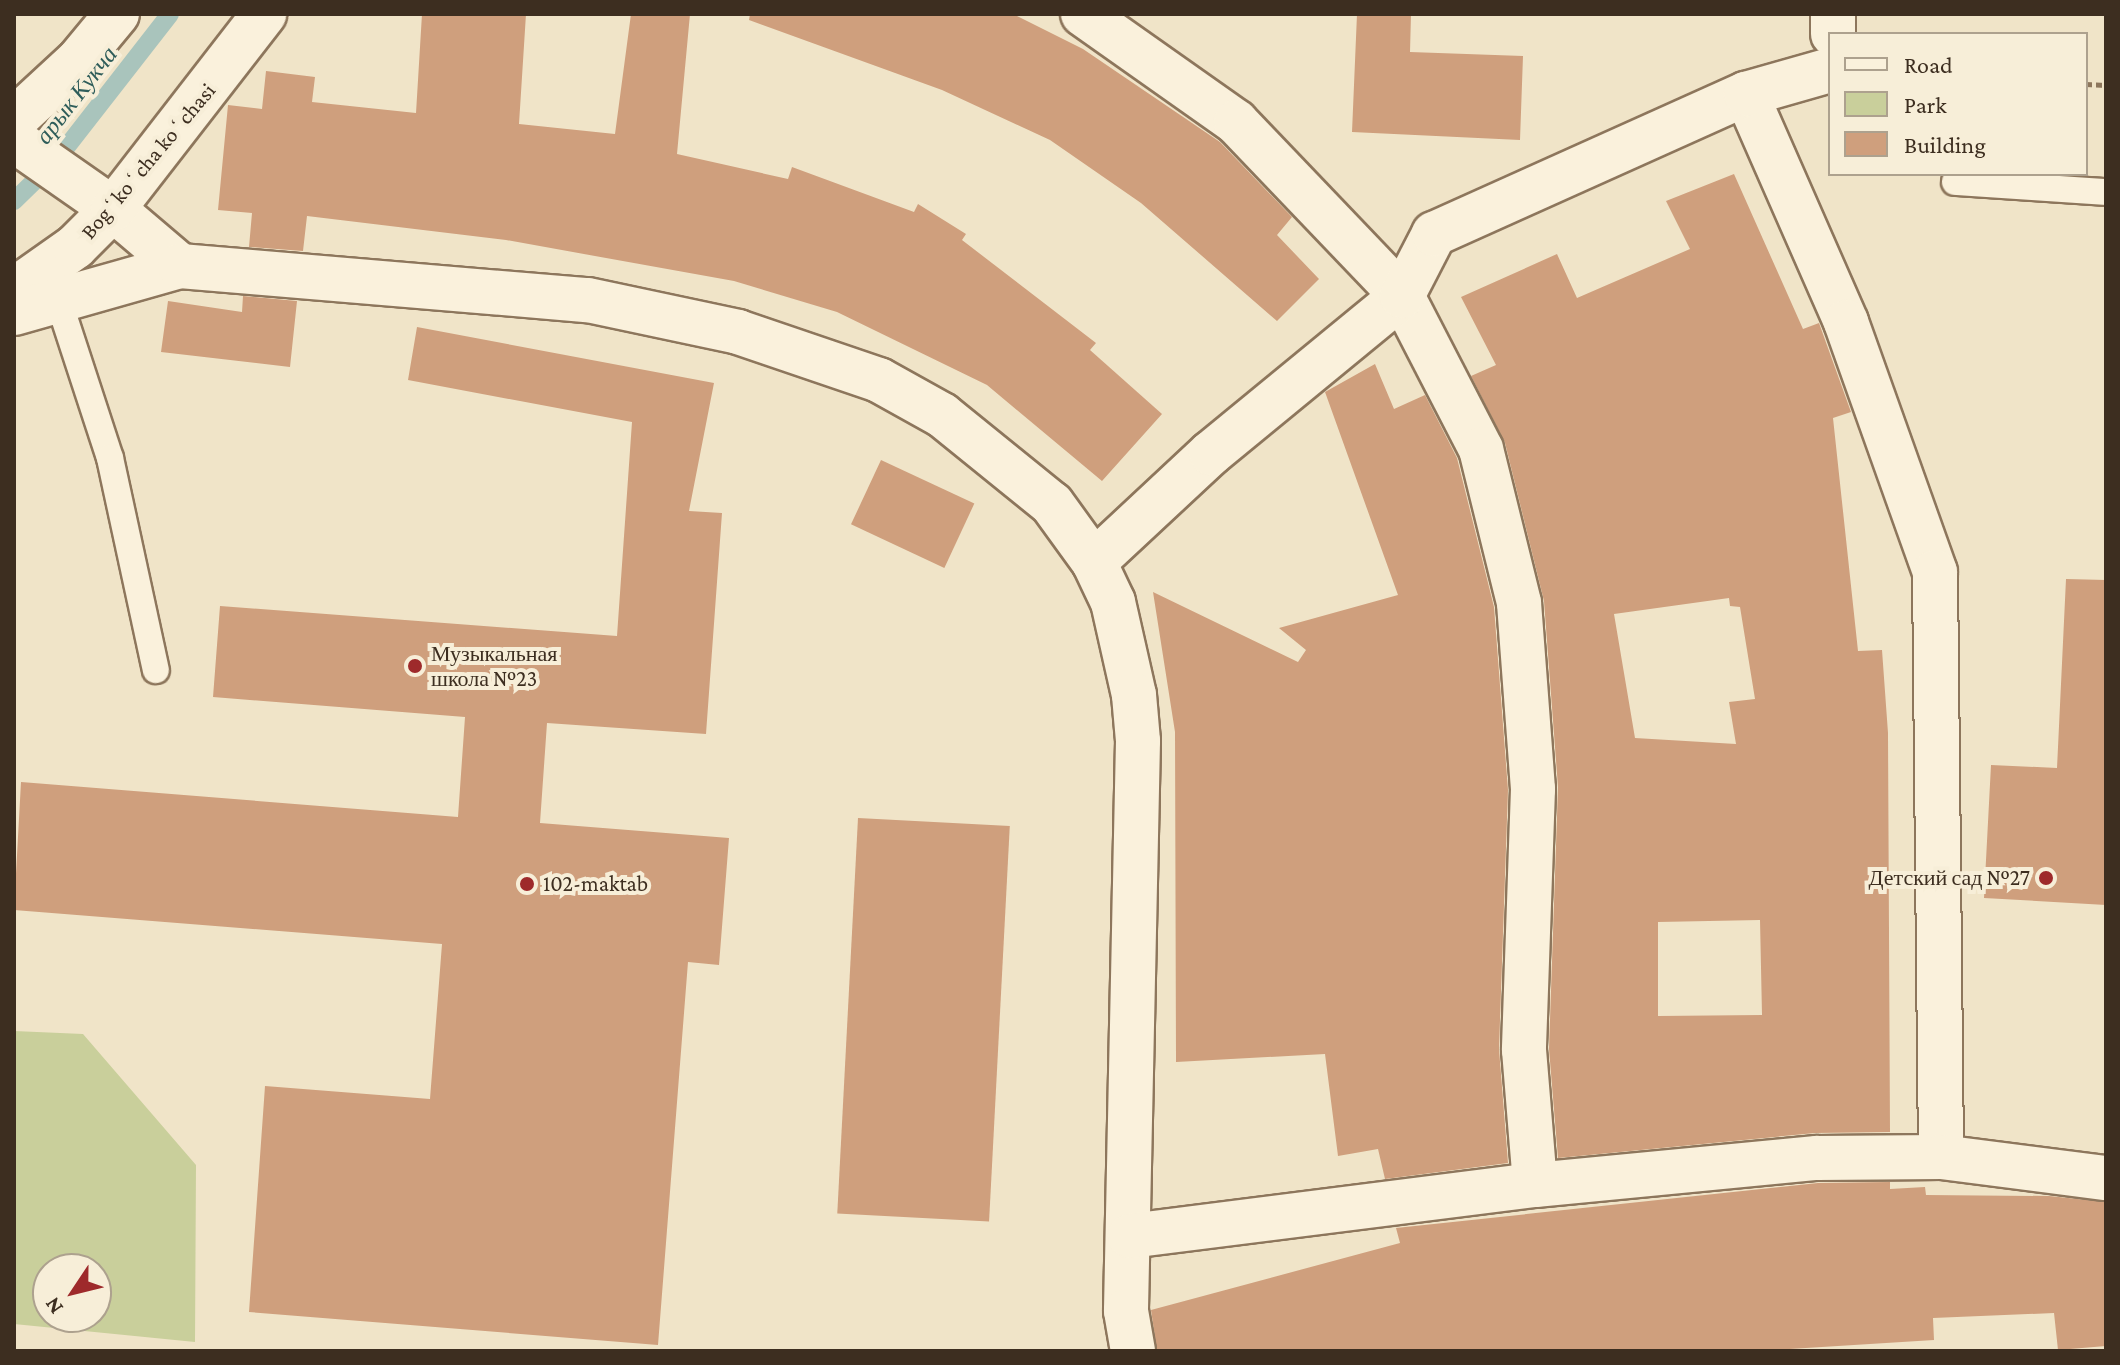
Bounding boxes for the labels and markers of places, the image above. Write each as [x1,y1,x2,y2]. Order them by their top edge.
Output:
place label: Музыкальная школа №23 [431,640,557,692]
marker: Музыкальная школа №23 [406,657,424,675]
place label: Детский сад №27 [1868,865,2030,891]
marker: Детский сад №27 [2037,869,2055,887]
place label: 102-maktab [543,871,648,897]
marker: 102-maktab [518,875,536,893]

